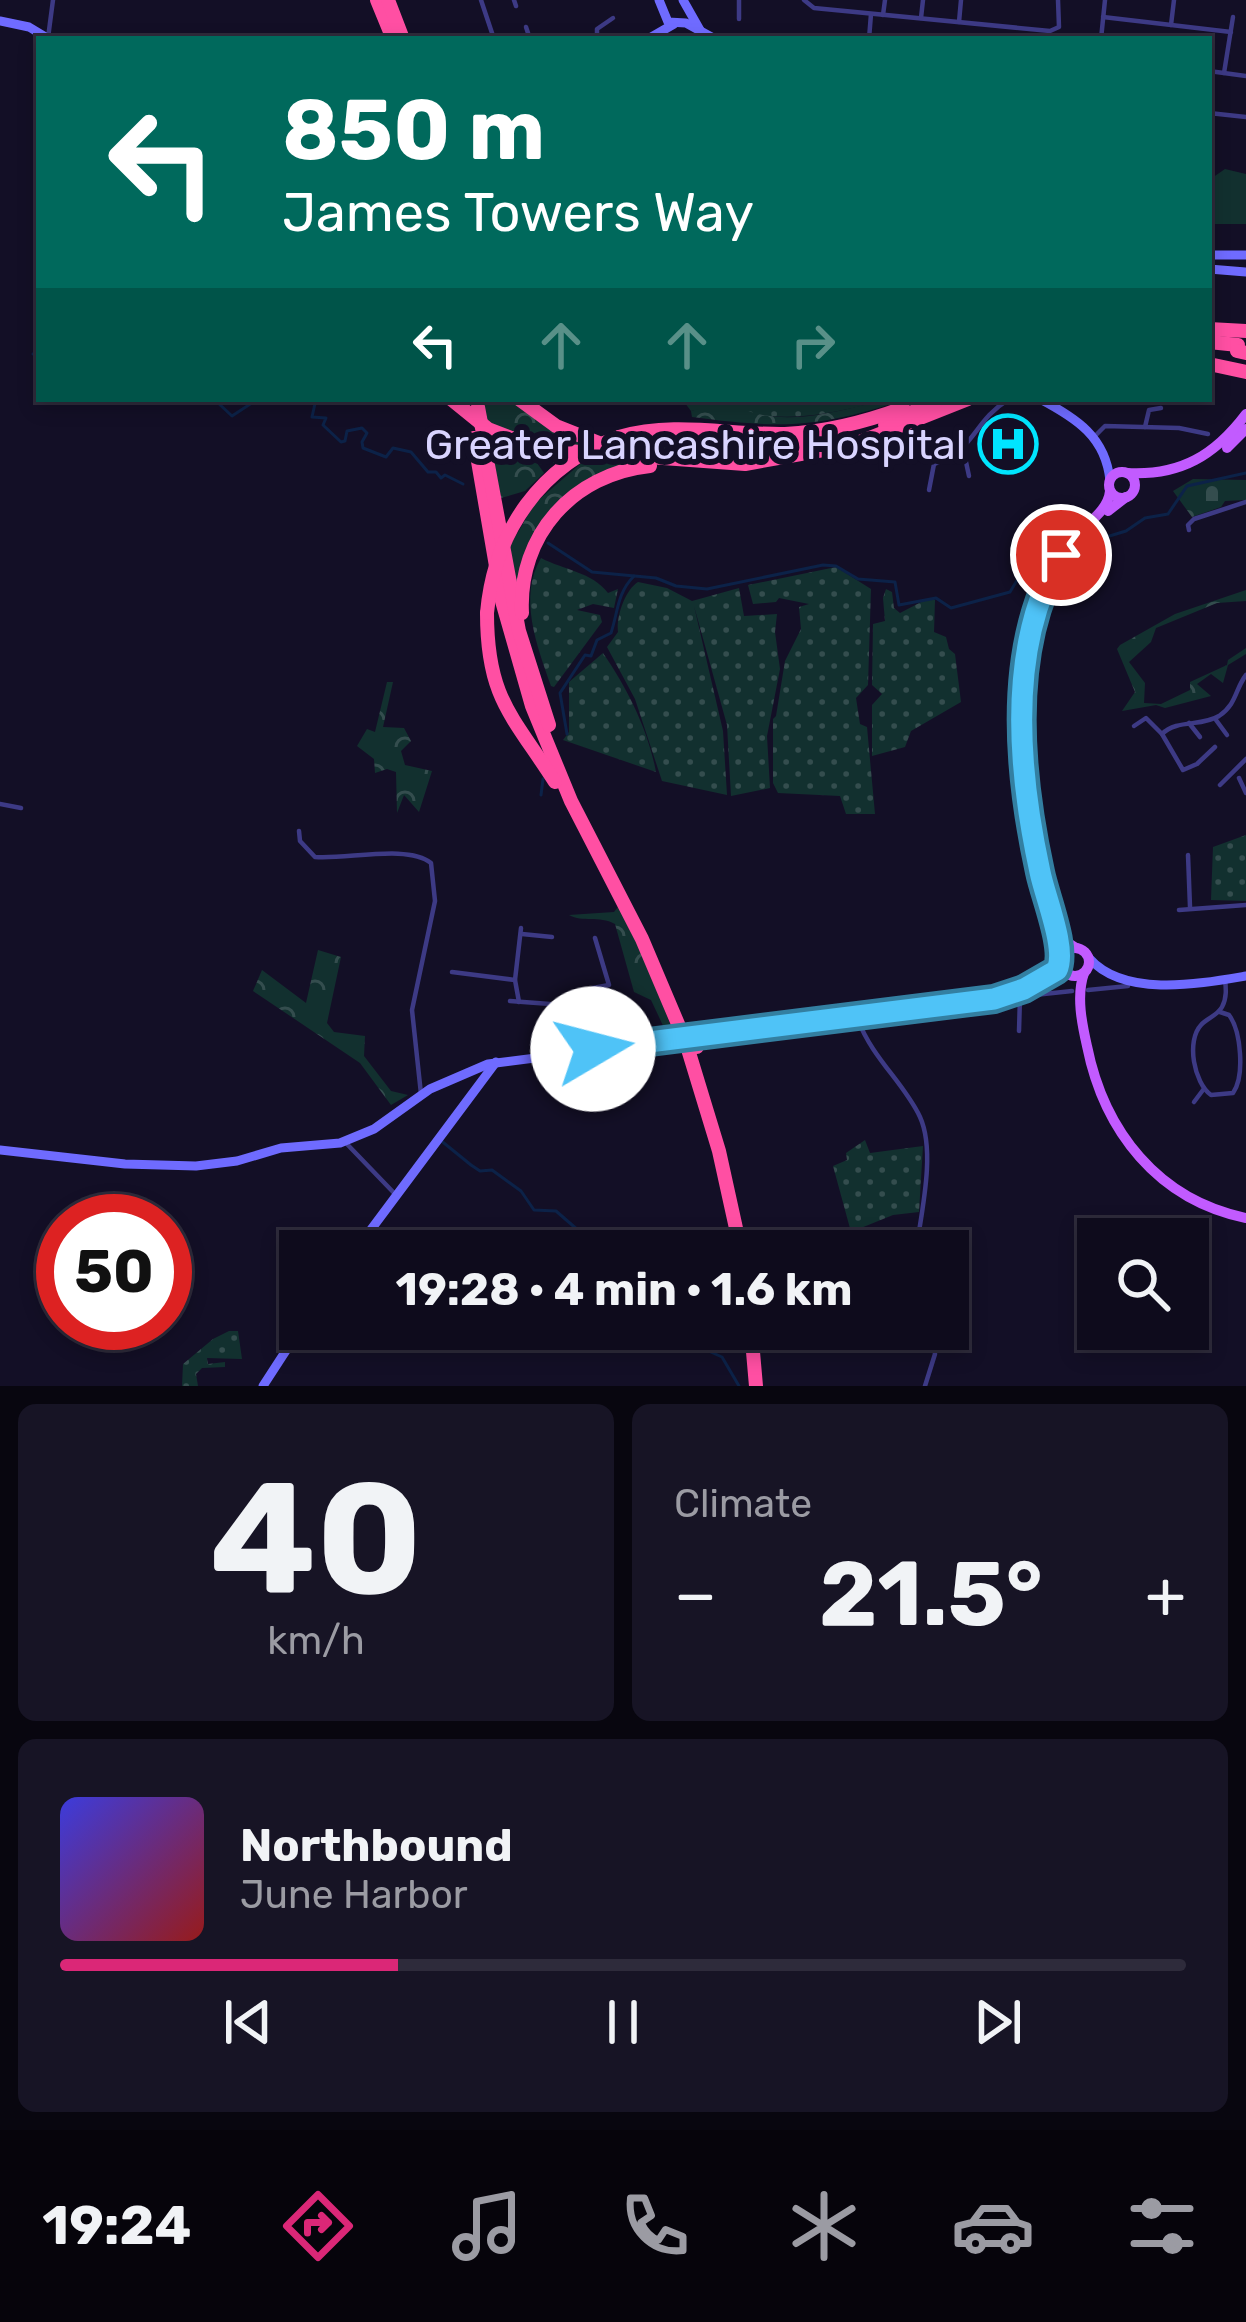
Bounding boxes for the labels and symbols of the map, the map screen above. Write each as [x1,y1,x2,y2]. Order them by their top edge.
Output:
hospital icon: Greater Lancashire Hospital [977,413,1039,475]
place label: Greater Lancashire Hospital [424,420,966,470]
pin [1010,504,1112,606]
position arrow [530,986,656,1112]
speed limit sign: 50 [36,1194,192,1350]

